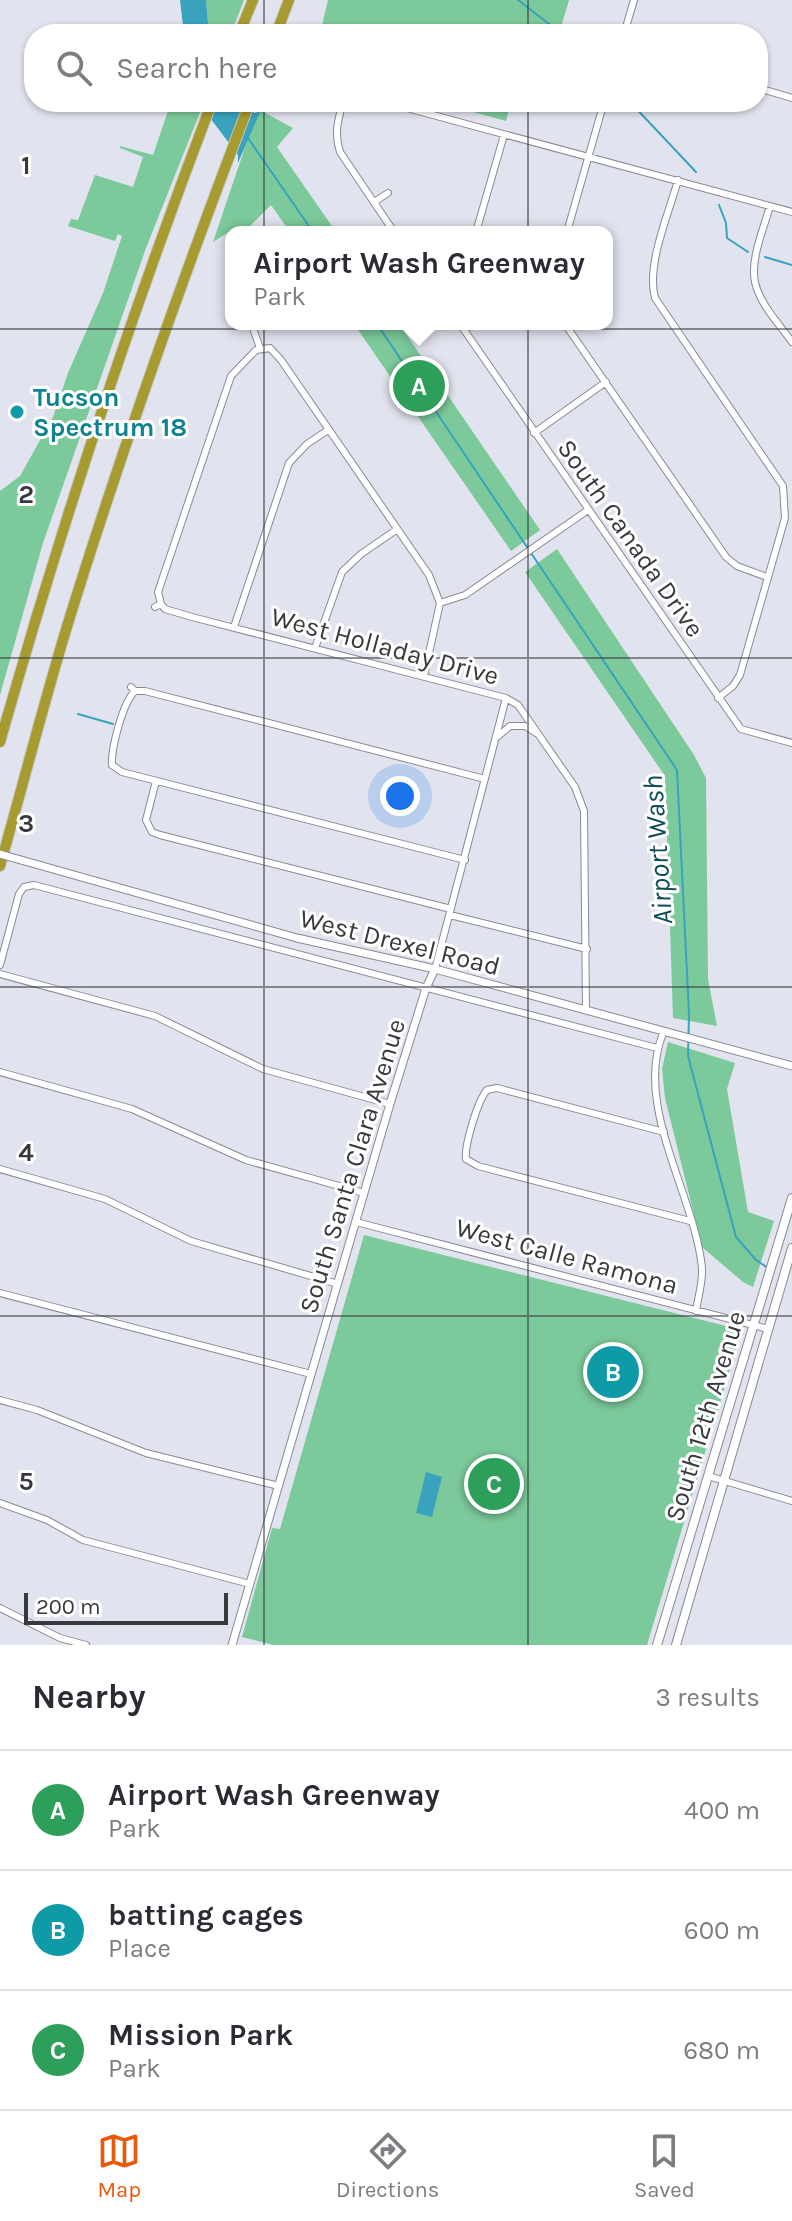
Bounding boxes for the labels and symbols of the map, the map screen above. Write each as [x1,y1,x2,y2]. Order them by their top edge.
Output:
text: 1 [21,150,31,181]
pin: A [393,356,445,416]
place label: Tucson Spectrum 18 [33,382,187,443]
marker: Tucson Spectrum 18 [8,403,26,421]
street label: South Canada Drive [551,433,710,643]
text: 2 [18,479,34,510]
street label: West Holladay Drive [268,601,502,692]
water label: Airport Wash [636,774,679,926]
your location [380,776,420,816]
text: 3 [18,808,34,839]
street label: West Drexel Road [297,903,503,982]
street label: South Santa Clara Avenue [293,1015,412,1317]
text: 4 [18,1137,34,1168]
street label: West Calle Ramona [453,1212,681,1301]
street label: South 12th Avenue [659,1307,752,1525]
pin: B [587,1342,639,1402]
pin: C [468,1454,520,1514]
text: 5 [18,1466,34,1497]
scale bar [24,1589,228,1625]

